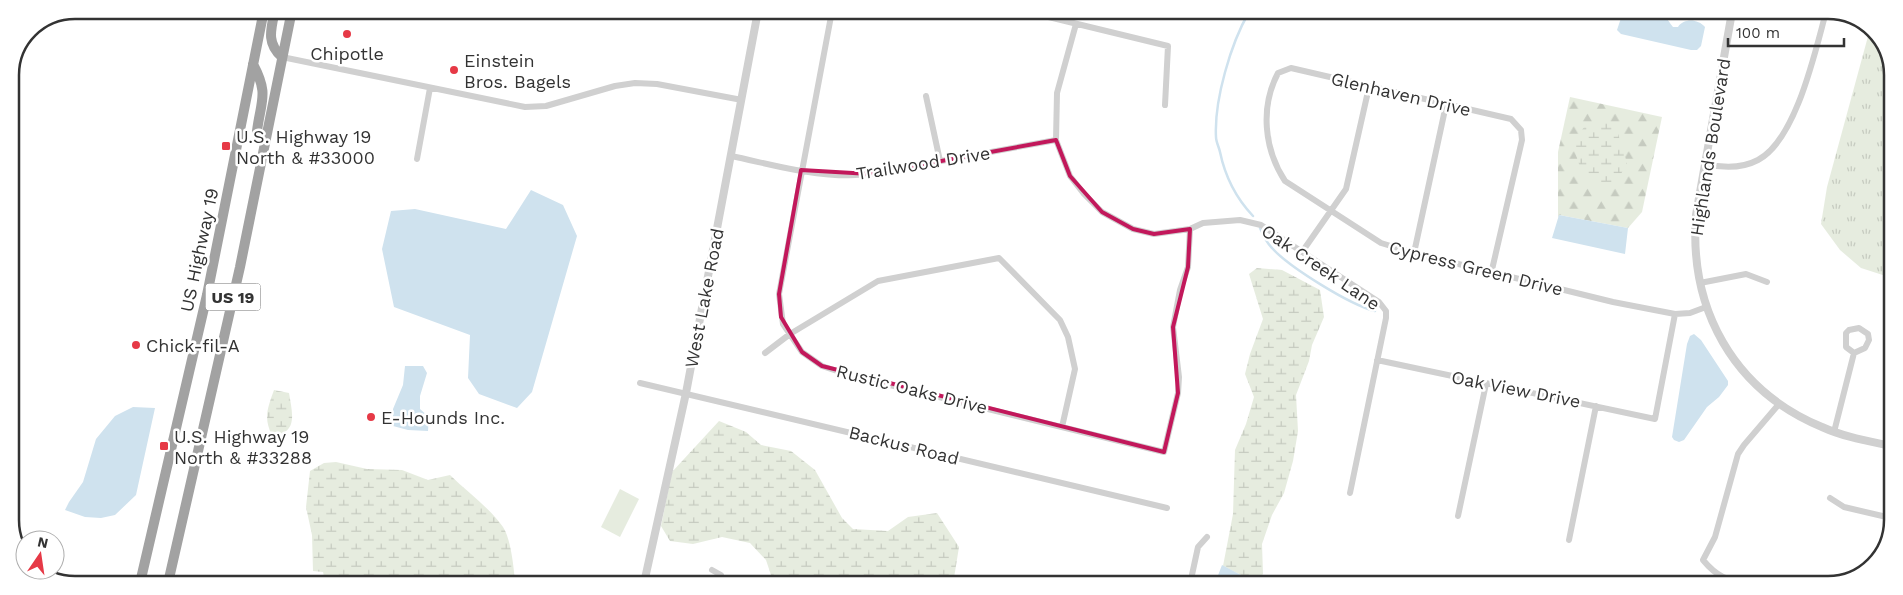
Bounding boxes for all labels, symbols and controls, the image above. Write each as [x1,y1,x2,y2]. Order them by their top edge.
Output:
scale bar [1728,15,1844,47]
text: 100 m [1736,24,1780,42]
marker: Chipotle [341,28,353,40]
place label: Chipotle [310,43,384,64]
place label: Einstein Bros. Bagels [464,50,571,92]
street label: Highlands Boulevard [1686,57,1734,237]
marker: Einstein Bros. Bagels [448,64,460,76]
street label: Glenhaven Drive [1329,68,1473,120]
place label: U.S. Highway 19 North & #33000 [236,126,375,168]
marker: U.S. Highway 19 North & #33000 [220,140,232,152]
street label: Trailwood Drive [854,142,992,184]
street label: US Highway 19 [176,186,222,314]
street label: Oak Creek Lane [1258,220,1384,314]
street label: West Lake Road [680,227,728,369]
street label: Cypress Green Drive [1387,236,1565,300]
road number: US 19 [206,284,260,310]
place label: Chick-fil-A [146,335,240,356]
marker: Chick-fil-A [130,339,142,351]
street label: Rustic Oaks Drive [834,360,990,418]
street label: Oak View Drive [1450,366,1582,412]
place label: E-Hounds Inc. [381,407,505,428]
marker: E-Hounds Inc. [365,411,377,423]
street label: Backus Road [847,421,961,469]
place label: U.S. Highway 19 North & #33288 [174,426,312,468]
marker: U.S. Highway 19 North & #33288 [158,440,170,452]
north arrow [15,530,65,580]
text: N [36,533,50,551]

